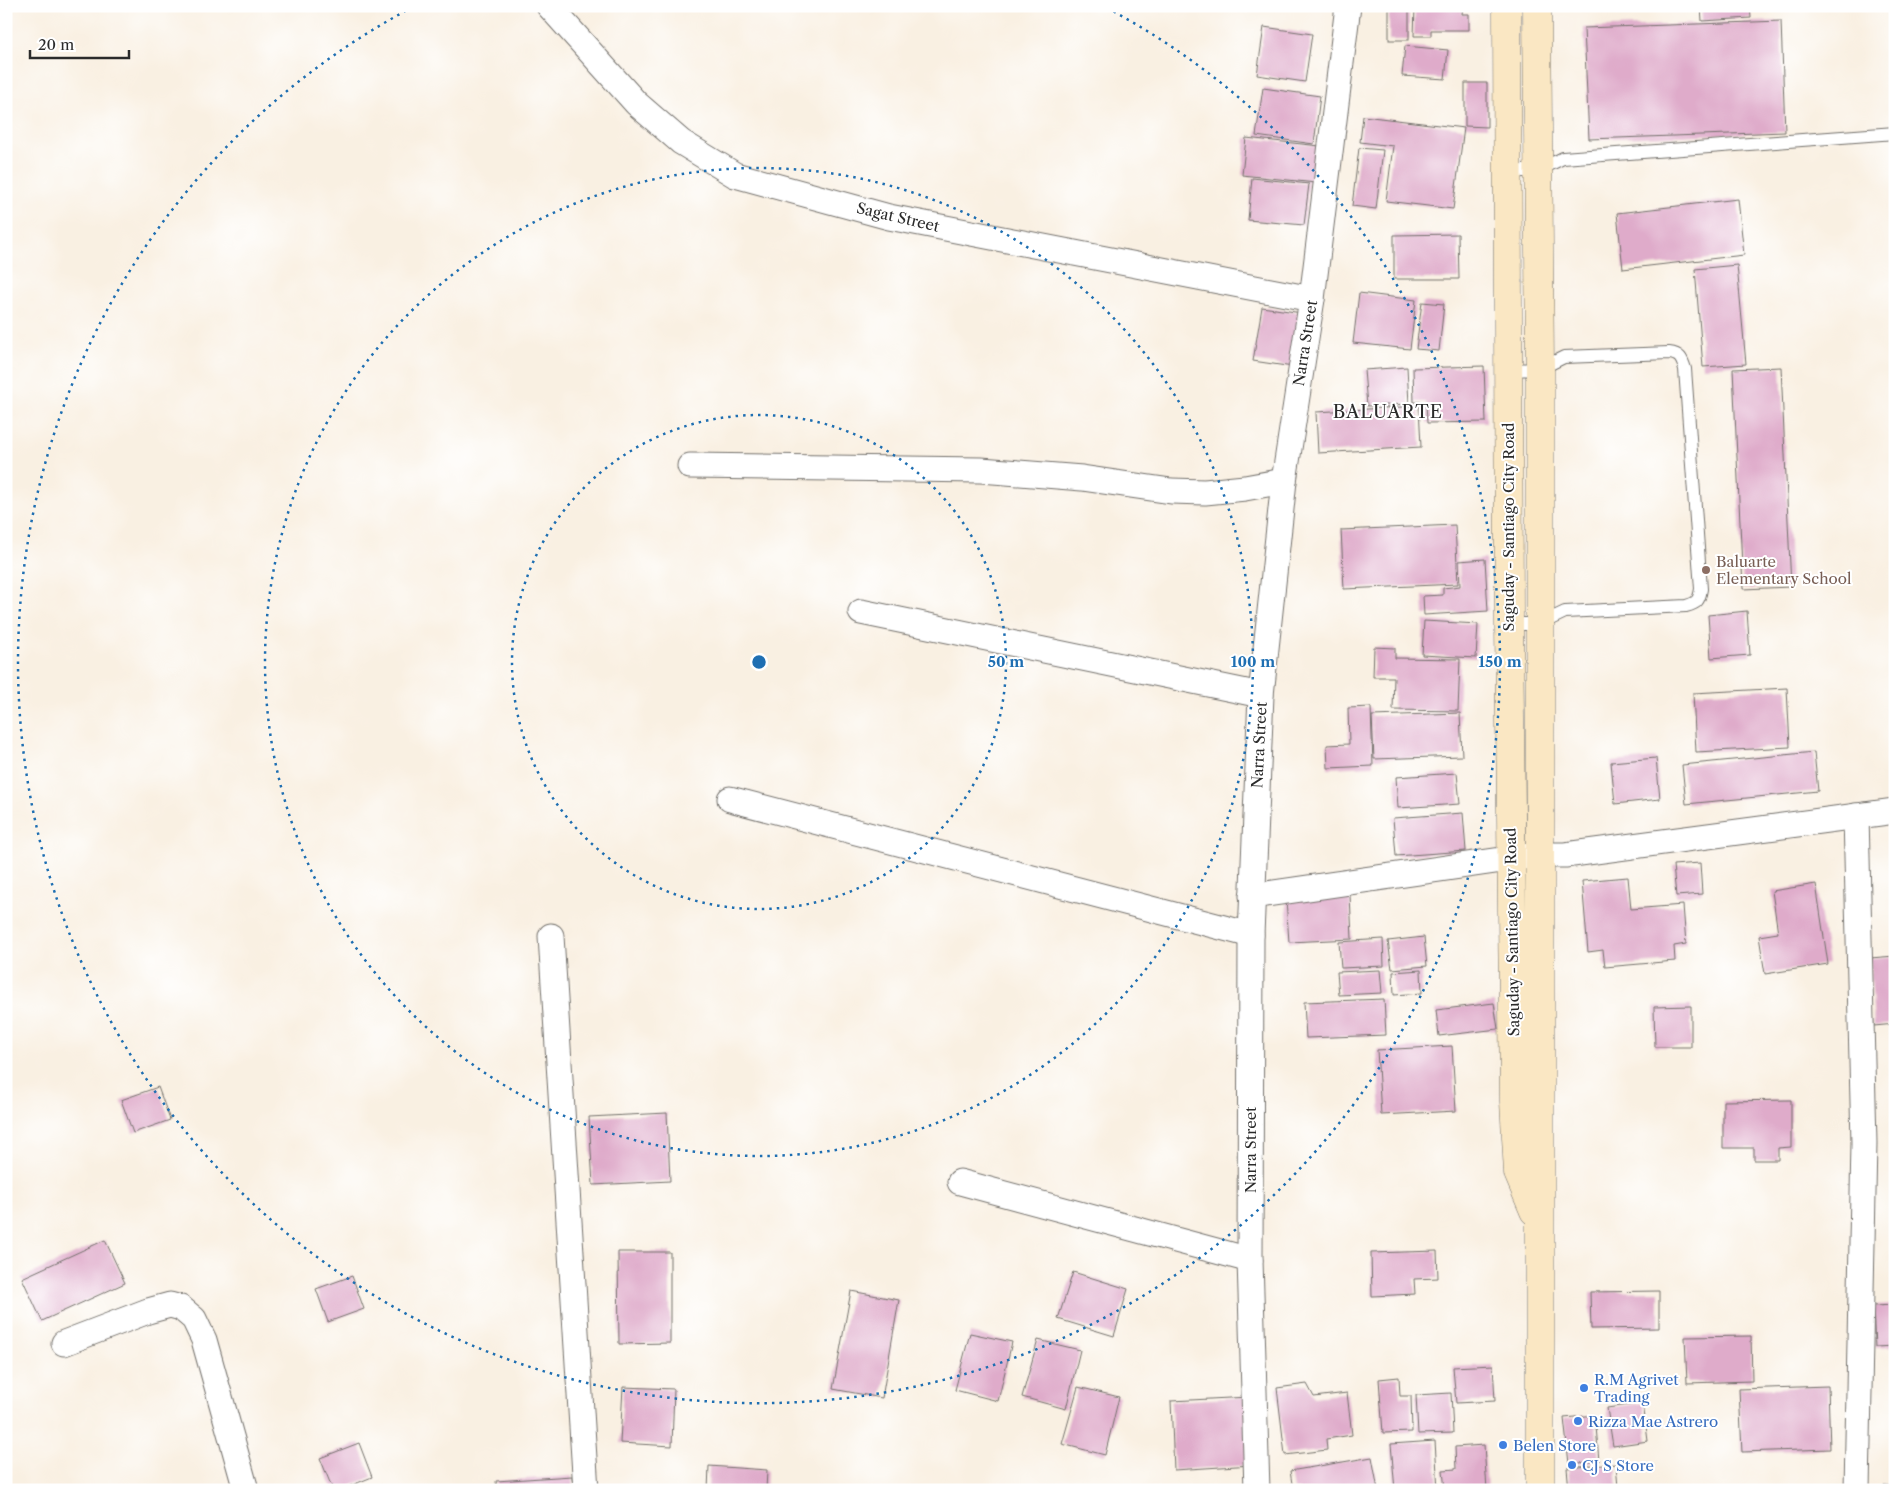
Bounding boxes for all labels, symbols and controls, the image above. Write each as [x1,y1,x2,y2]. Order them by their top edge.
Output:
scale bar [30,28,129,60]
text: 20 m [38,35,74,54]
street label: Sagat Street [855,198,942,236]
street label: Narra Street [1289,298,1321,387]
district label: BALUARTE [1333,401,1443,423]
street label: Saguday - Santiago City Road [1499,423,1518,631]
place label: Baluarte Elementary School [1716,552,1852,588]
marker: Baluarte Elementary School [1700,564,1712,576]
text: 50 m [988,652,1024,671]
text: 100 m [1231,652,1275,671]
text: 150 m [1478,652,1522,671]
centre of rings [750,653,768,671]
street label: Narra Street [1247,701,1271,789]
street label: Saguday - Santiago City Road [1501,827,1523,1037]
street label: Narra Street [1241,1106,1260,1193]
place label: R.M Agrivet Trading [1594,1370,1679,1406]
marker: R.M Agrivet Trading [1578,1382,1590,1394]
place label: Rizza Mae Astrero [1588,1412,1718,1431]
marker: Rizza Mae Astrero [1572,1415,1584,1427]
place label: Belen Store [1513,1436,1596,1455]
marker: Belen Store [1497,1439,1509,1451]
place label: CJ S Store [1582,1456,1654,1475]
marker: CJ S Store [1566,1459,1578,1471]

